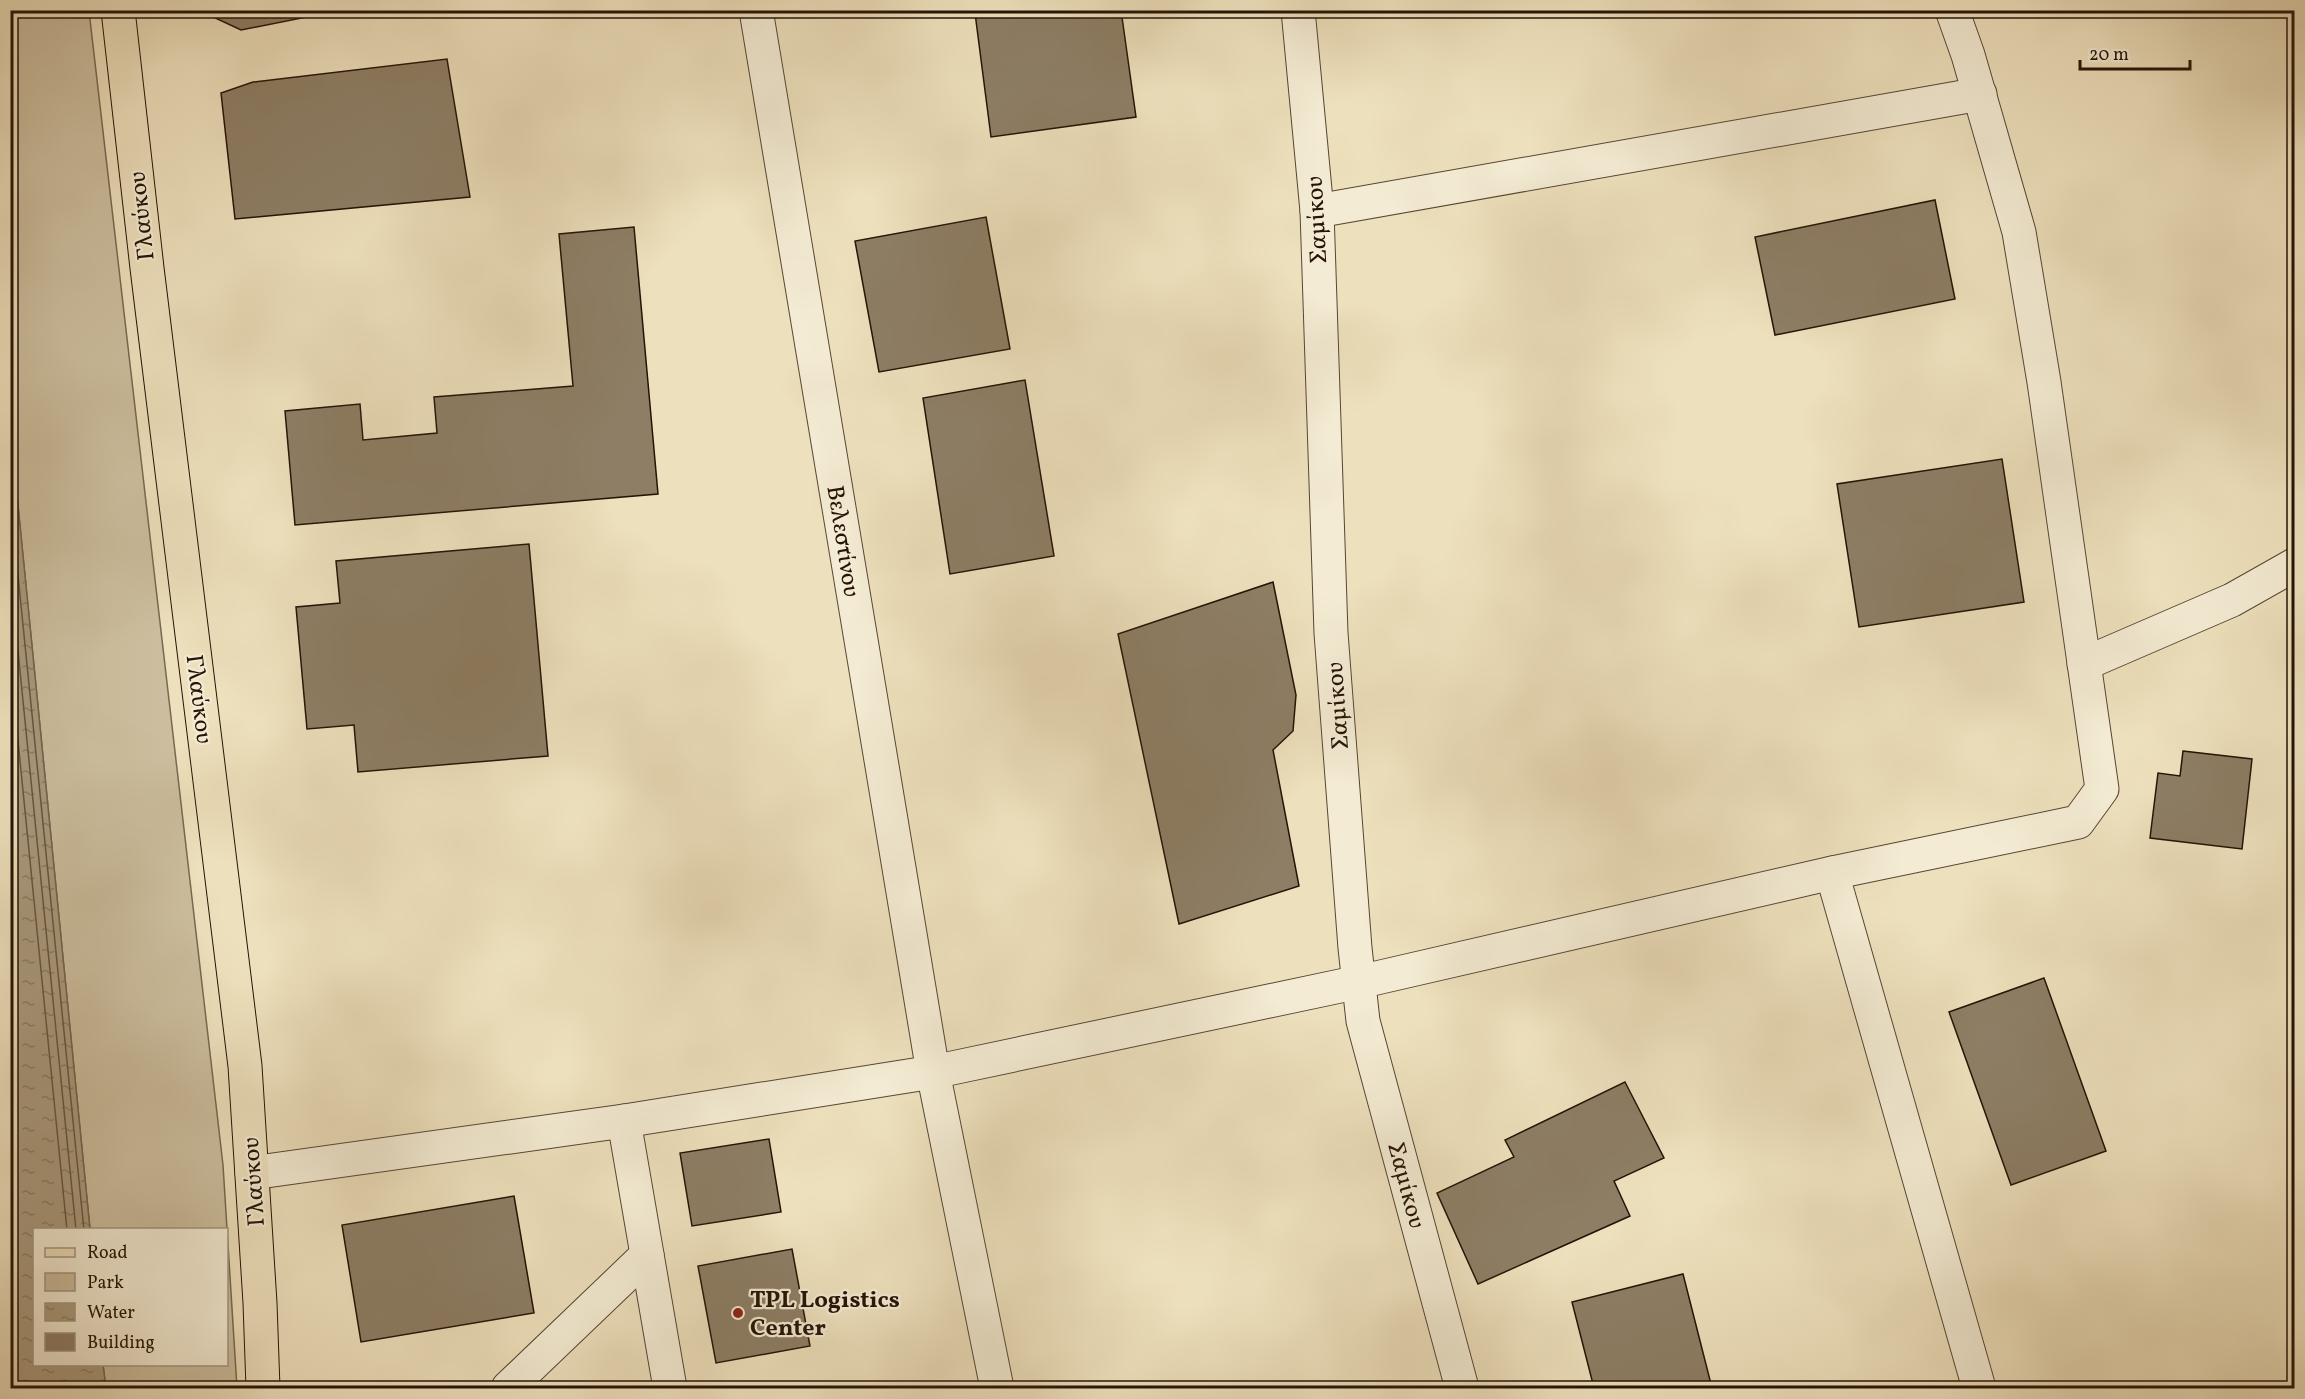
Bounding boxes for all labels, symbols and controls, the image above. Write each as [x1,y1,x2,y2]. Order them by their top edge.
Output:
scale bar [2080,33,2190,71]
text: 20 m [2089,43,2129,68]
street label: Γλαύκου [121,170,165,262]
street label: Σαμίκου [1299,175,1337,265]
street label: Βελεστίνου [816,483,868,600]
street label: Γλαύκου [176,653,220,746]
street label: Σαμίκου [1319,661,1359,751]
street label: Γλαύκου [235,1136,275,1228]
street label: Σαμίκου [1377,1139,1433,1232]
legend [33,1228,228,1366]
text: Road [87,1241,128,1266]
text: Park [87,1271,124,1296]
place label: TPL Logistics Center [750,1284,900,1346]
text: Water [87,1301,135,1326]
marker: TPL Logistics Center [731,1306,745,1320]
text: Building [87,1331,155,1356]

